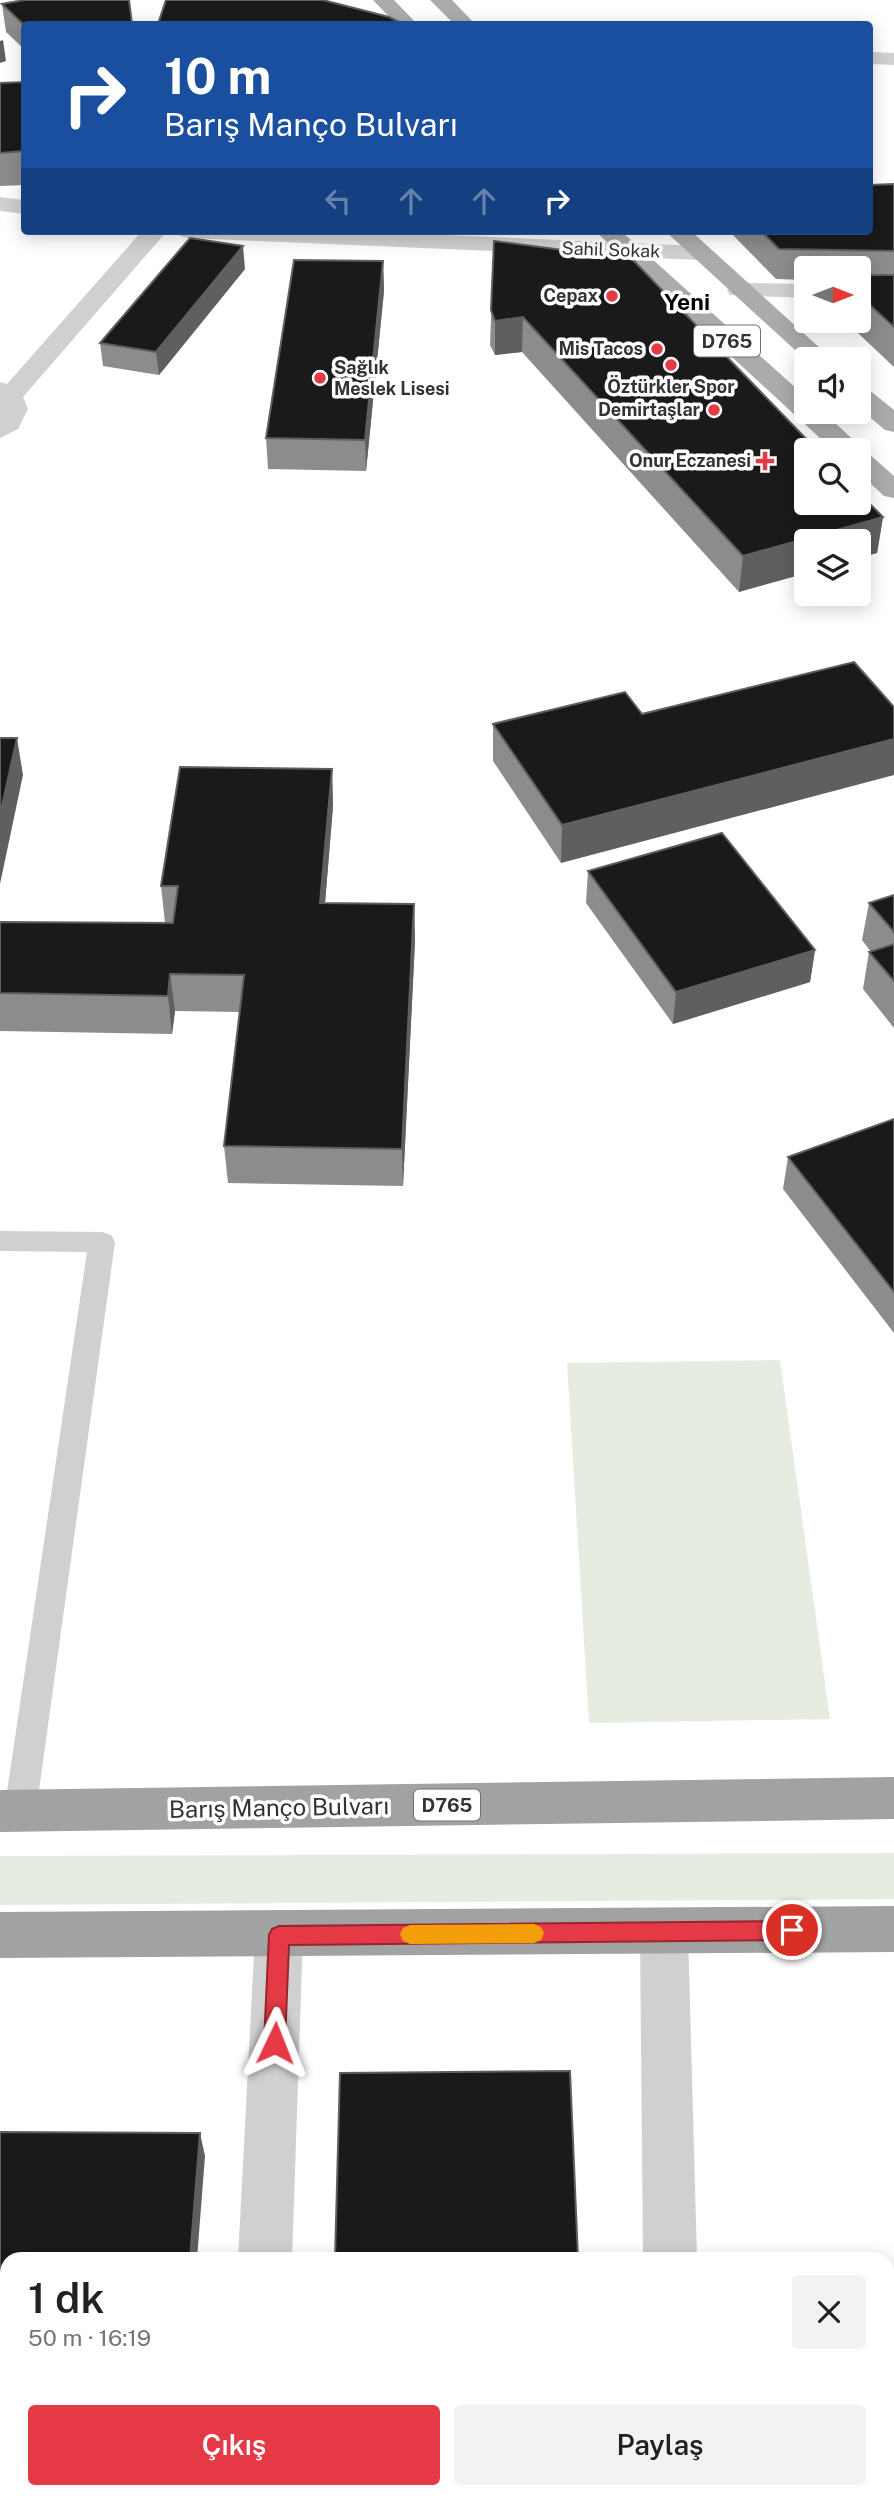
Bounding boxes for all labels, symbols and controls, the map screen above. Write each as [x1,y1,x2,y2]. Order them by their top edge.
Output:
text: 10 m [164,47,271,105]
icon: right [49,49,140,140]
text: Barış Manço Bulvarı [164,106,458,143]
icon: left [319,182,357,220]
icon: ahead [392,182,430,220]
icon: ahead [465,182,503,220]
icon: right [538,182,576,220]
street label: Sahil Sokak [561,237,661,262]
north arrow [794,256,872,332]
map controls [794,256,871,606]
place label: Cepax [543,285,598,306]
marker: Cepax [604,288,620,304]
district label: Yeni [664,288,710,315]
road number: D765 [694,326,760,356]
place label: Mis Tacos [558,338,643,359]
marker: Mis Tacos [649,341,665,357]
button: sound [794,347,871,424]
place label: Sağlık Meslek Lisesi [334,357,450,399]
marker: Öztürkler Spor [663,357,679,373]
marker: Sağlık Meslek Lisesi [312,370,328,386]
place label: Öztürkler Spor [607,375,735,397]
place label: Demirtaşlar [598,399,701,420]
marker: Demirtaşlar [706,402,722,418]
button: search [794,438,871,515]
place label: Onur Eczanesi [629,450,751,471]
marker: Onur Eczanesi [757,453,773,469]
button: layers [794,529,871,606]
road number: D765 [414,1789,480,1820]
street label: Barış Manço Bulvarı [169,1791,389,1823]
pin [762,1900,822,1960]
icon: arrive [773,1911,811,1949]
position arrow [238,2006,312,2080]
text: 1 dk [28,2273,105,2322]
button: close [792,2275,866,2349]
text: 50 m · 16:19 [28,2324,151,2351]
button: Çıkış [28,2405,440,2485]
button: Paylaş [454,2405,866,2485]

